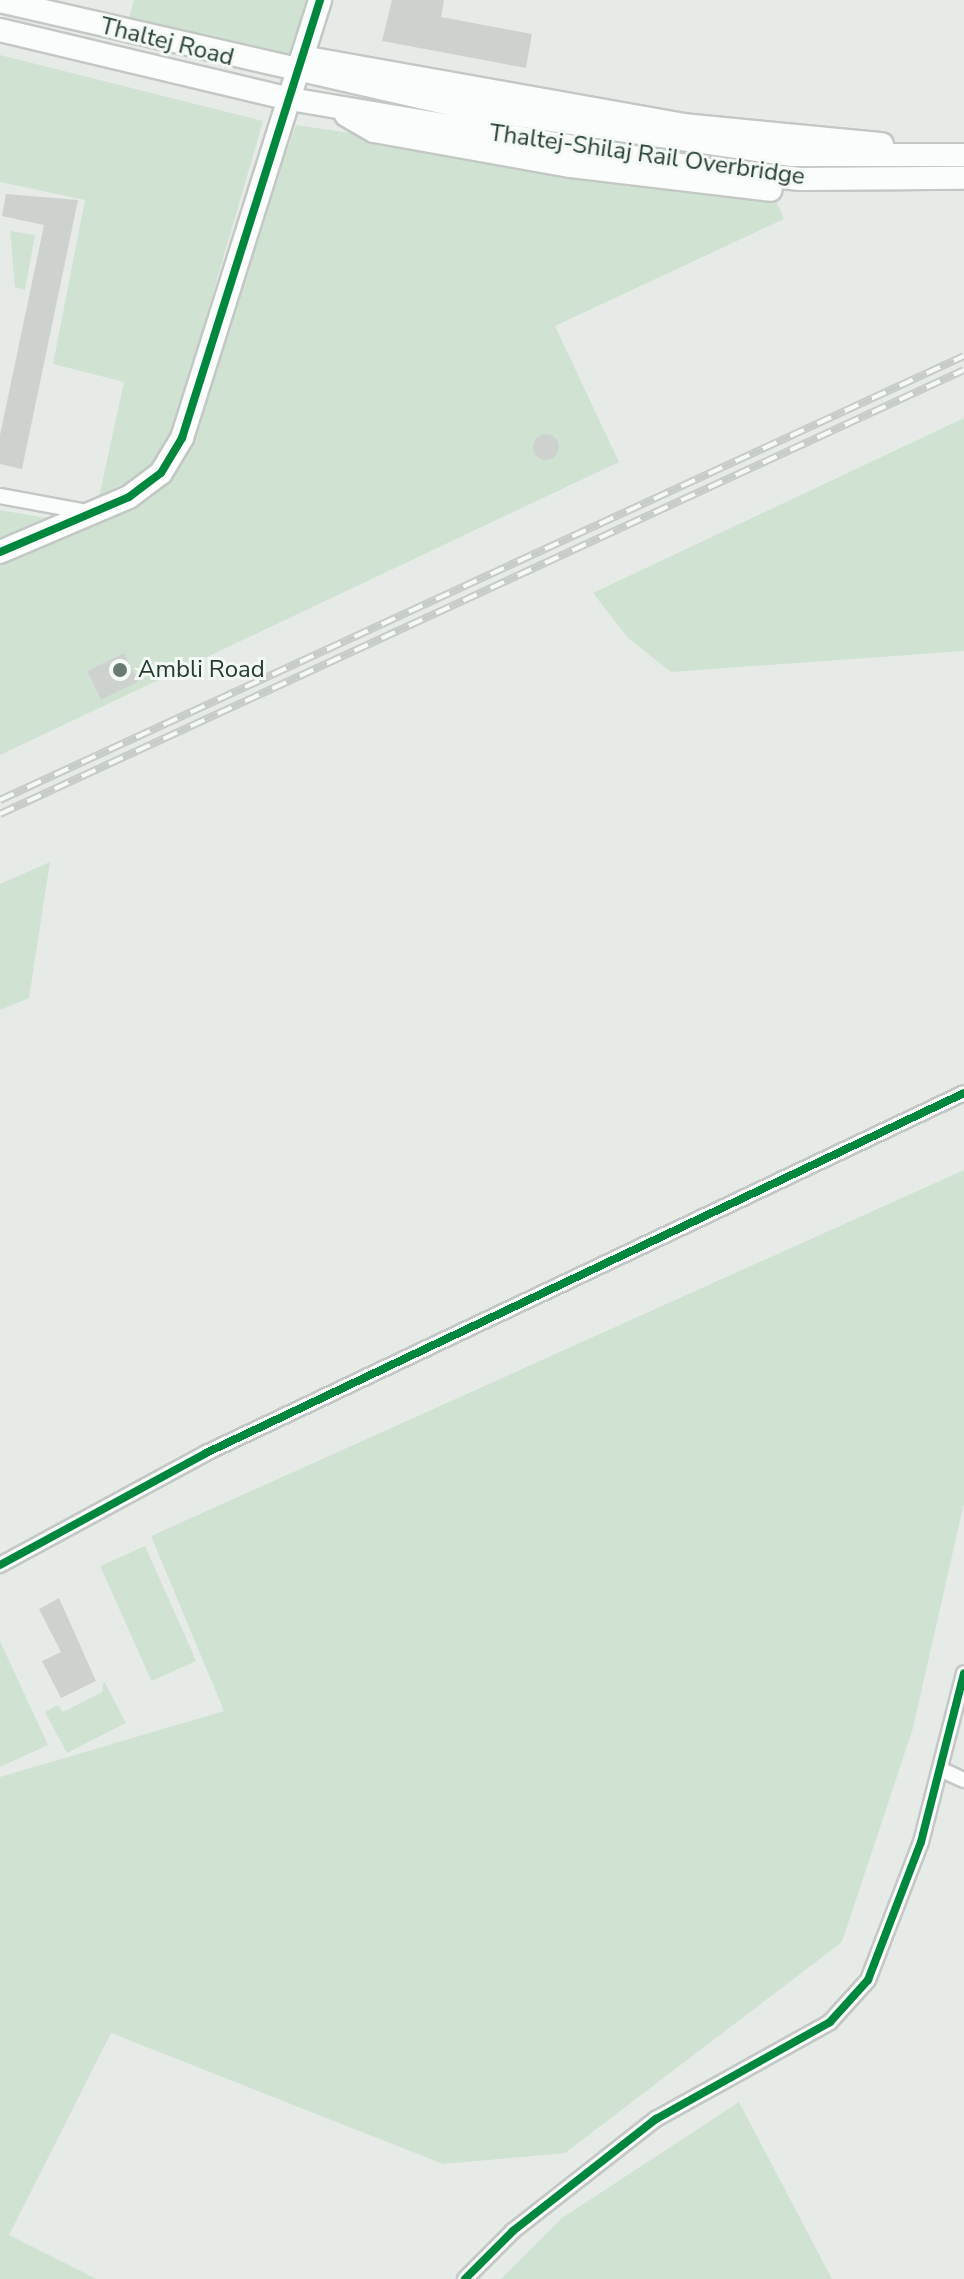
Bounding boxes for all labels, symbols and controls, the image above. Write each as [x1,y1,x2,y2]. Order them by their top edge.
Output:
street label: Thaltej Road [97,12,237,72]
street label: Thaltej-Shilaj Rail Overbridge [487,119,807,191]
place label: Ambli Road [138,656,265,684]
marker: Ambli Road [109,659,131,681]

